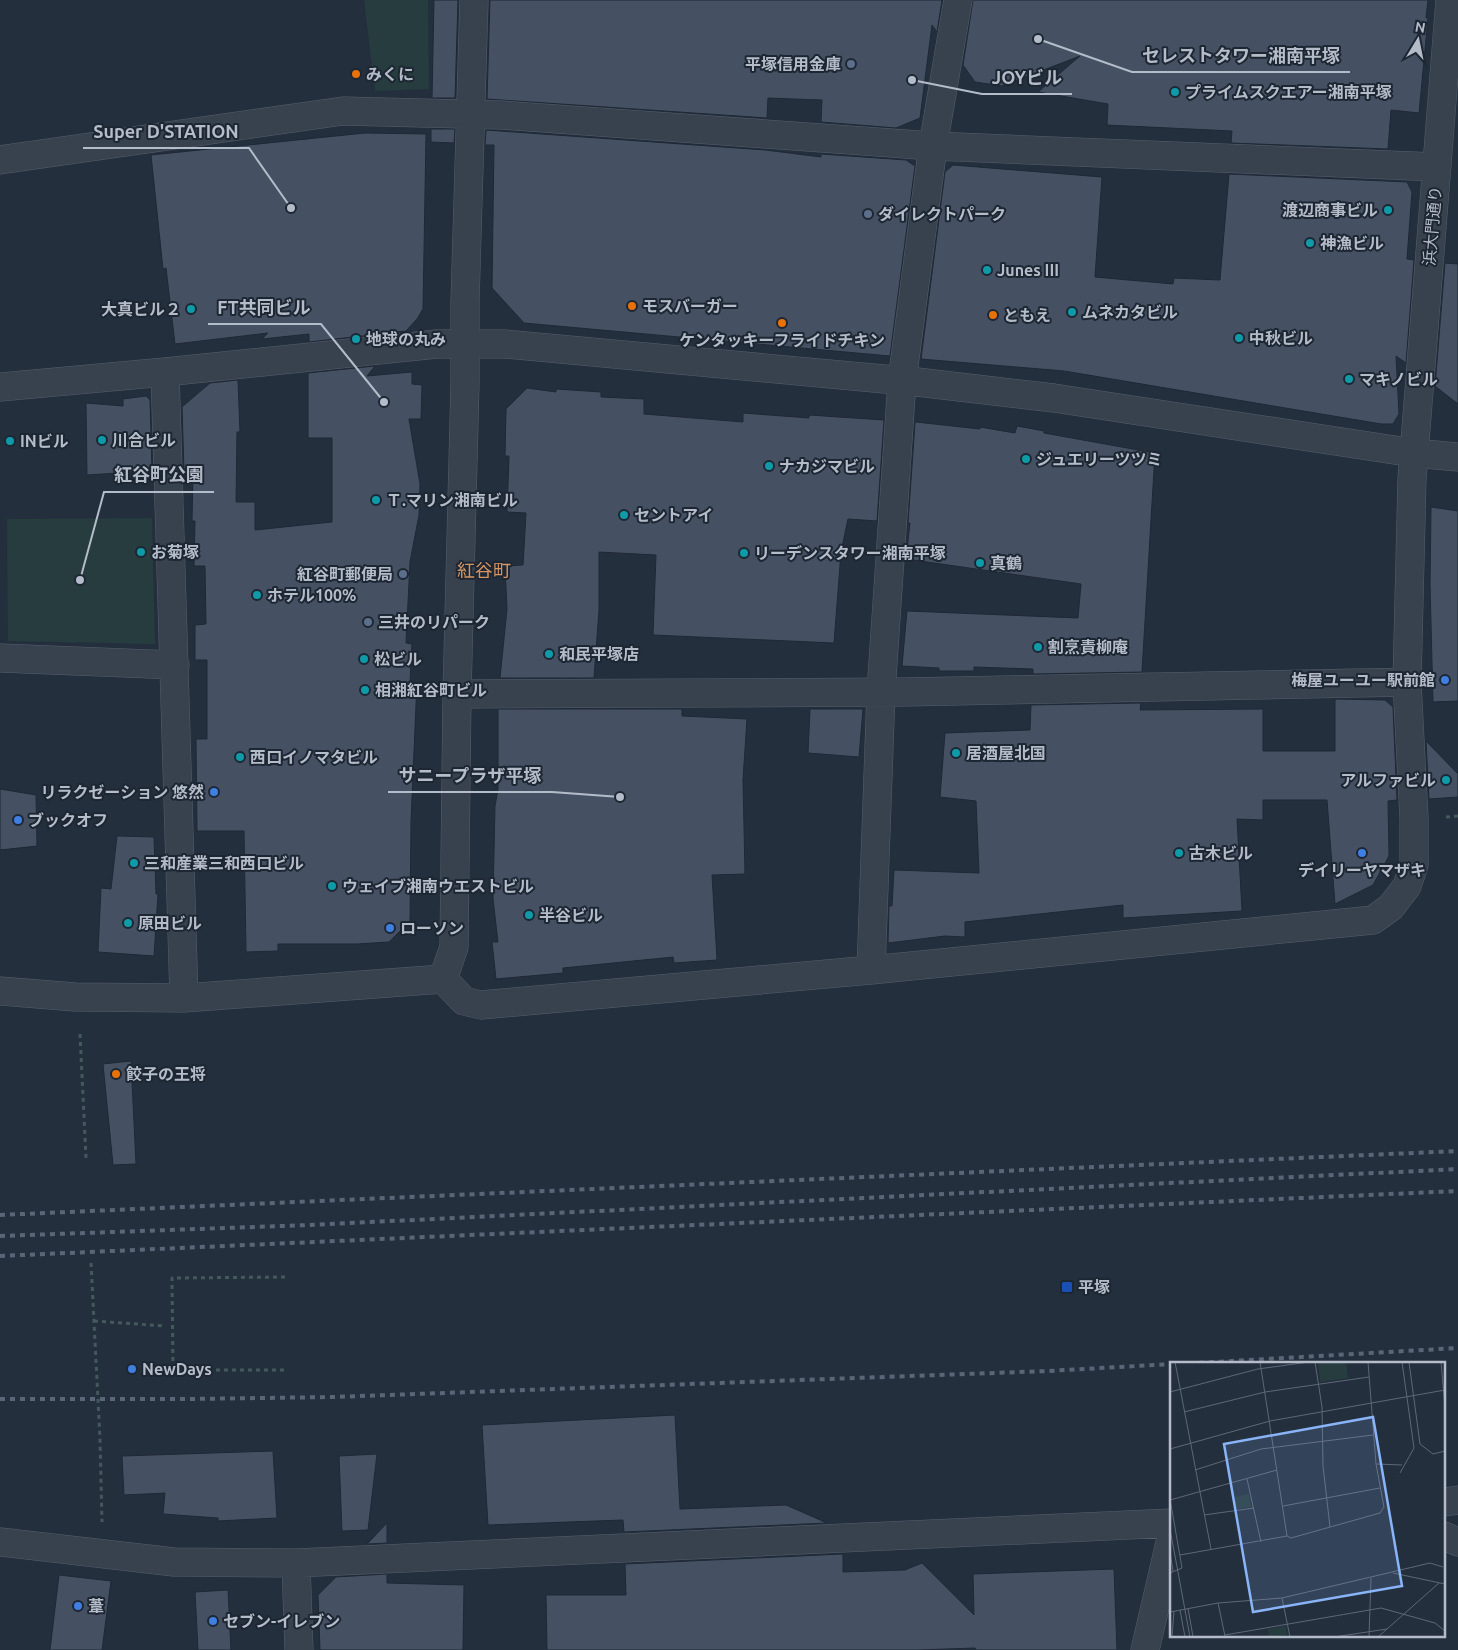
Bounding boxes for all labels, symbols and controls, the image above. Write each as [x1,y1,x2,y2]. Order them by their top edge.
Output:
north arrow [1393,15,1443,65]
text: N [1414,18,1427,36]
callout: セレストタワー湘南平塚 [1132,39,1350,72]
text: セレストタワー湘南平塚 [1142,45,1340,65]
place label: 平塚信用金庫 [745,55,841,73]
marker: 平塚信用金庫 [845,58,857,70]
callout: JOYビル [982,61,1072,94]
place label: みくに [366,65,414,83]
text: JOYビル [992,67,1062,87]
marker: みくに [350,68,362,80]
place label: プライムスクエアー湘南平塚 [1185,83,1392,101]
marker: プライムスクエアー湘南平塚 [1169,86,1181,98]
callout: Super D'STATION [83,115,249,148]
text: Super D'STATION [93,121,239,141]
street label: 浜大門通り [1420,185,1444,267]
place label: 渡辺商事ビル [1282,201,1378,219]
marker: 渡辺商事ビル [1382,204,1394,216]
place label: ダイレクトパーク [878,205,1006,223]
marker: ダイレクトパーク [862,208,874,220]
place label: 神漁ビル [1320,234,1384,252]
marker: 神漁ビル [1304,237,1316,249]
place label: Junes III [997,261,1059,279]
marker: Junes III [981,264,993,276]
callout: FT共同ビル [208,291,321,324]
text: FT共同ビル [217,297,311,317]
place label: モスバーガー [642,297,738,315]
place label: 大真ビル２ [101,300,181,318]
marker: モスバーガー [626,300,638,312]
marker: 大真ビル２ [185,303,197,315]
place label: ムネカタビル [1082,303,1178,321]
place label: ともえ [1003,306,1051,324]
marker: ムネカタビル [1066,306,1078,318]
marker: ともえ [987,309,999,321]
marker: ケンタッキーフライドチキン [776,317,788,329]
place label: 中秋ビル [1249,329,1313,347]
place label: 地球の丸み [366,330,446,348]
place label: ケンタッキーフライドチキン [679,331,885,349]
marker: 中秋ビル [1233,332,1245,344]
marker: 地球の丸み [350,333,362,345]
place label: マキノビル [1359,370,1438,388]
marker: マキノビル [1343,373,1355,385]
place label: 川合ビル [112,431,176,449]
place label: INビル [20,432,69,450]
marker: 川合ビル [96,434,108,446]
marker: INビル [4,435,16,447]
place label: ジュエリーツツミ [1036,450,1163,468]
marker: ジュエリーツツミ [1020,453,1032,465]
place label: ナカジマビル [779,457,875,475]
callout: 紅谷町公園 [104,459,214,492]
marker: ナカジマビル [763,460,775,472]
text: 紅谷町公園 [114,464,204,484]
place label: Ｔ.マリン湘南ビル [386,491,518,509]
marker: Ｔ.マリン湘南ビル [370,494,382,506]
place label: セントアイ [634,506,713,524]
marker: セントアイ [618,509,630,521]
place label: お菊塚 [151,543,199,561]
place label: リーデンスタワー湘南平塚 [754,544,946,562]
marker: お菊塚 [135,546,147,558]
marker: リーデンスタワー湘南平塚 [738,547,750,559]
place label: 真鶴 [990,554,1022,572]
marker: 真鶴 [974,557,986,569]
district label: 紅谷町 [457,560,511,580]
place label: 紅谷町郵便局 [297,565,393,583]
marker: 紅谷町郵便局 [397,568,409,580]
place label: ホテル100% [267,586,356,604]
marker: ホテル100% [251,589,263,601]
place label: 三井のリパーク [378,613,490,631]
marker: 三井のリパーク [362,616,374,628]
place label: 割烹責柳庵 [1048,638,1128,656]
marker: 割烹責柳庵 [1032,641,1044,653]
place label: 和民平塚店 [559,645,639,663]
marker: 和民平塚店 [543,648,555,660]
place label: 松ビル [374,650,422,668]
marker: 松ビル [358,653,370,665]
place label: 梅屋ユーユー駅前館 [1291,671,1435,689]
marker: 梅屋ユーユー駅前館 [1439,674,1451,686]
place label: 相湘紅谷町ビル [375,681,487,699]
marker: 相湘紅谷町ビル [359,684,371,696]
place label: 居酒屋北国 [966,744,1046,762]
marker: 居酒屋北国 [950,747,962,759]
place label: 西口イノマタビル [250,748,378,766]
marker: 西口イノマタビル [234,751,246,763]
callout: サニープラザ平塚 [388,759,552,792]
text: サニープラザ平塚 [399,765,541,785]
place label: アルファビル [1340,771,1436,789]
marker: アルファビル [1440,774,1452,786]
place label: リラクゼーション 悠然 [41,783,204,801]
marker: リラクゼーション 悠然 [208,786,220,798]
place label: ブックオフ [28,811,108,829]
marker: ブックオフ [12,814,24,826]
place label: 古木ビル [1189,844,1253,862]
marker: 古木ビル [1173,847,1185,859]
marker: デイリーヤマザキ [1356,847,1368,859]
place label: 三和産業三和西口ビル [144,854,304,872]
marker: 三和産業三和西口ビル [128,857,140,869]
place label: デイリーヤマザキ [1298,861,1426,879]
place label: ウェイブ湘南ウエストビル [342,877,534,895]
marker: ウェイブ湘南ウエストビル [326,880,338,892]
place label: 半谷ビル [539,906,603,924]
marker: 半谷ビル [523,909,535,921]
place label: 原田ビル [138,914,202,932]
marker: 原田ビル [122,917,134,929]
place label: ローソン [400,919,464,937]
marker: ローソン [384,922,396,934]
place label: 餃子の王将 [126,1065,206,1083]
marker: 餃子の王将 [110,1068,122,1080]
place label: 平塚 [1078,1278,1110,1296]
marker: 平塚 [1060,1280,1074,1294]
place label: NewDays [142,1360,212,1378]
inset map [1170,1362,1446,1638]
marker: NewDays [126,1363,138,1375]
place label: 葦 [88,1597,104,1615]
marker: 葦 [72,1600,84,1612]
place label: セブン-イレブン [223,1612,340,1630]
marker: セブン-イレブン [207,1615,219,1627]

